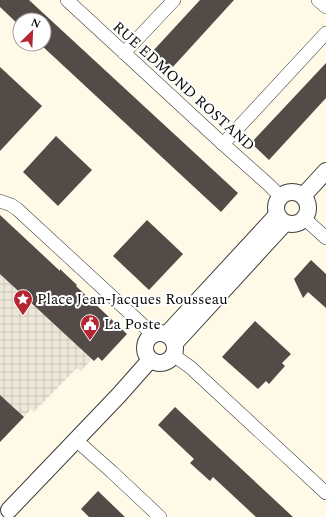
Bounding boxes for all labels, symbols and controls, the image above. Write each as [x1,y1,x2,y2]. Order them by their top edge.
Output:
north arrow [12,12,52,52]
text: N [28,14,43,33]
street label: RUE EDMOND ROSTAND [107,16,260,157]
place icon: Place Jean-Jacques Rousseau [12,288,34,316]
place label: Place Jean-Jacques Rousseau [37,288,228,311]
public building icon: La Poste [79,313,101,341]
place label: La Poste [104,313,161,336]

